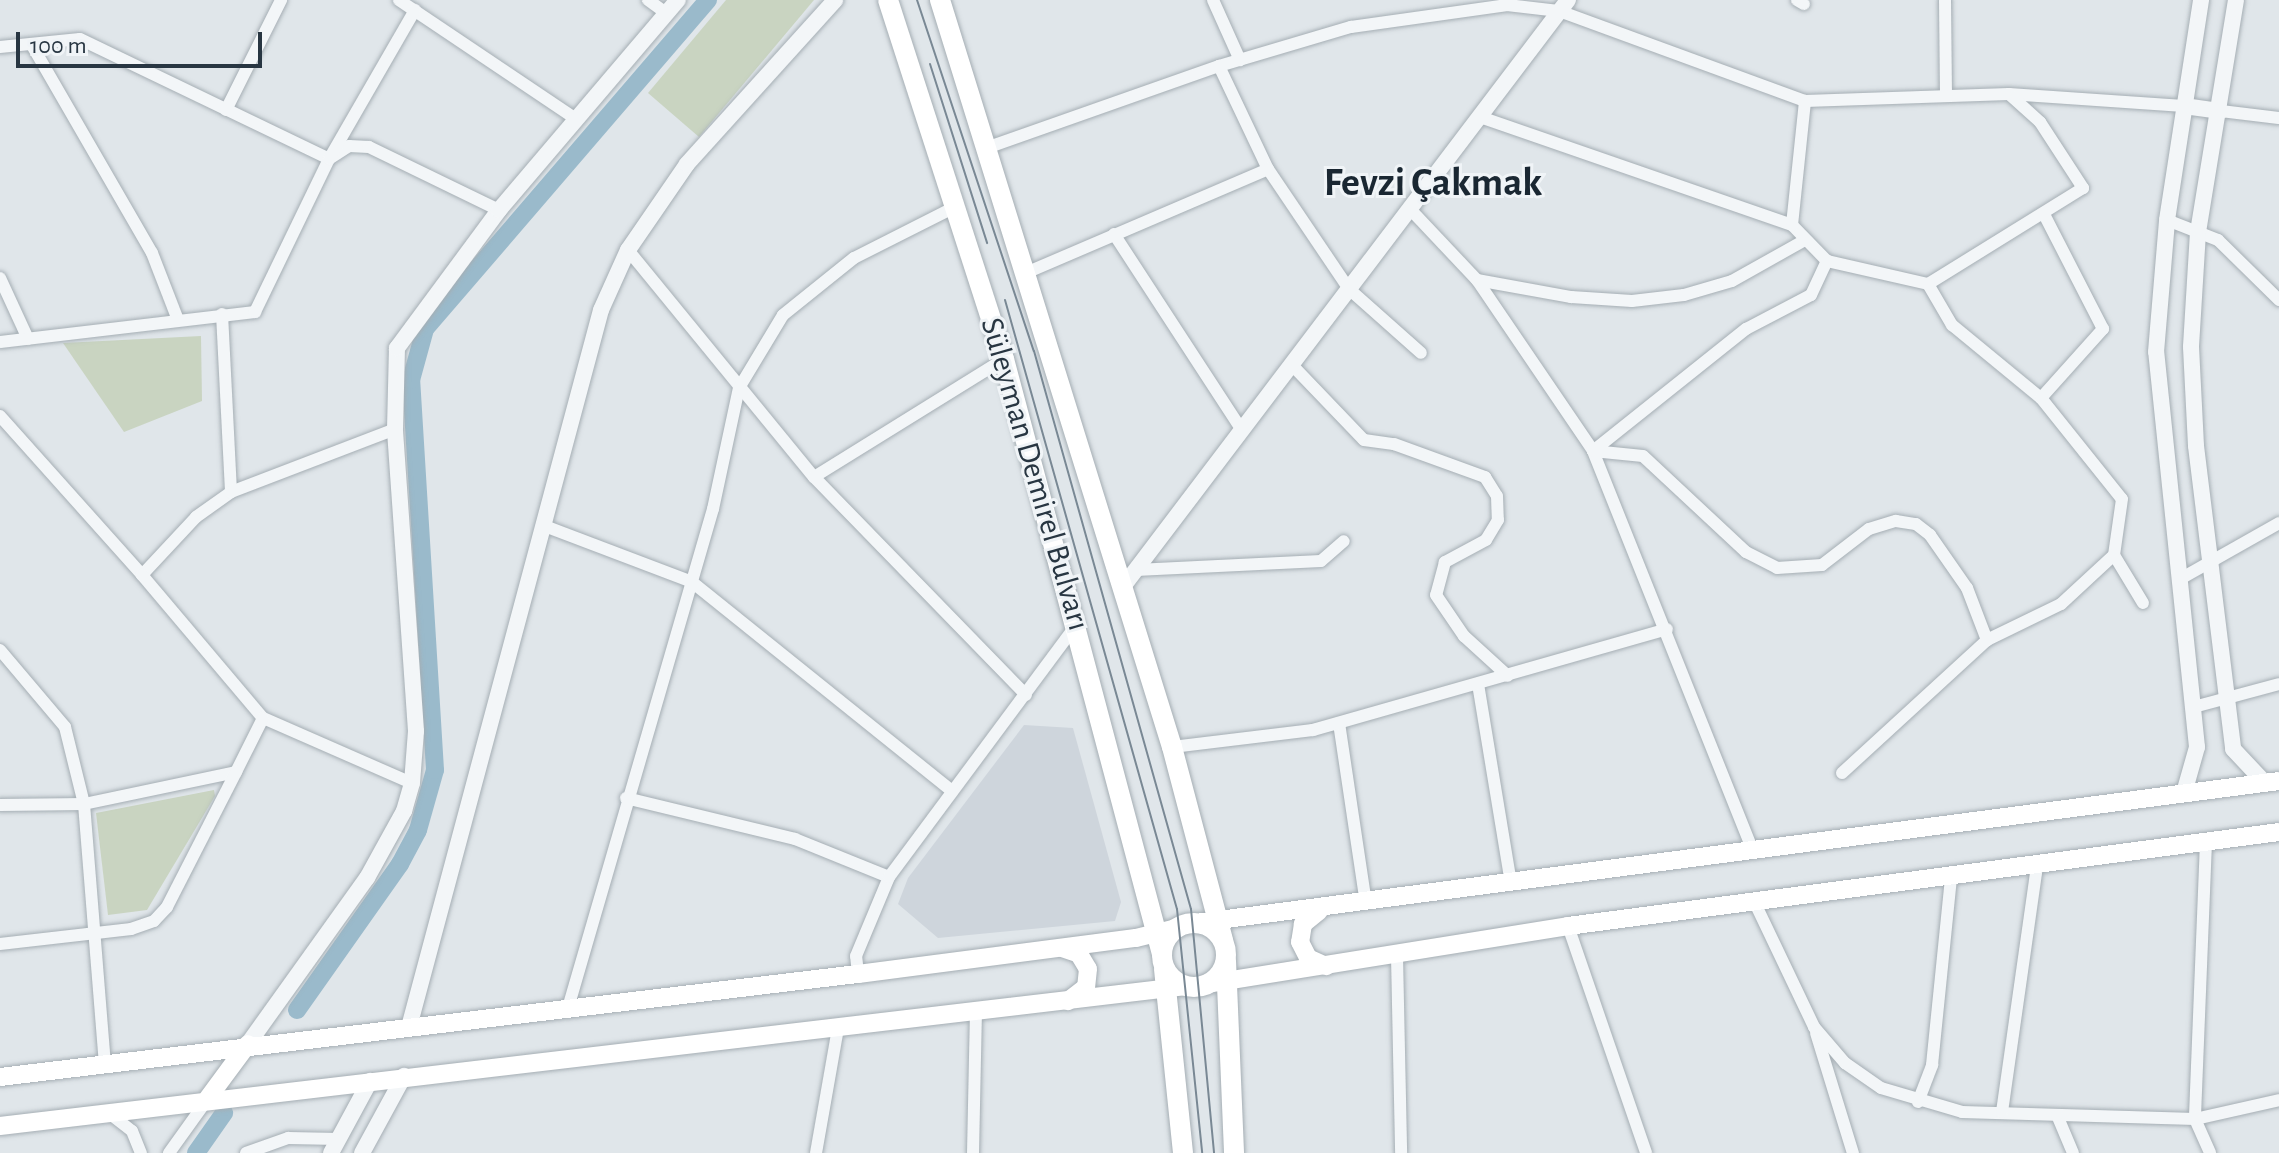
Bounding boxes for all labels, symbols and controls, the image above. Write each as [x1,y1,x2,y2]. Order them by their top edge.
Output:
scale bar [20,16,266,66]
text: 100 m [30,34,87,58]
district label: Fevzi Çakmak [1324,159,1542,207]
street label: Süleyman Demirel Bulvarı [972,313,1098,635]

